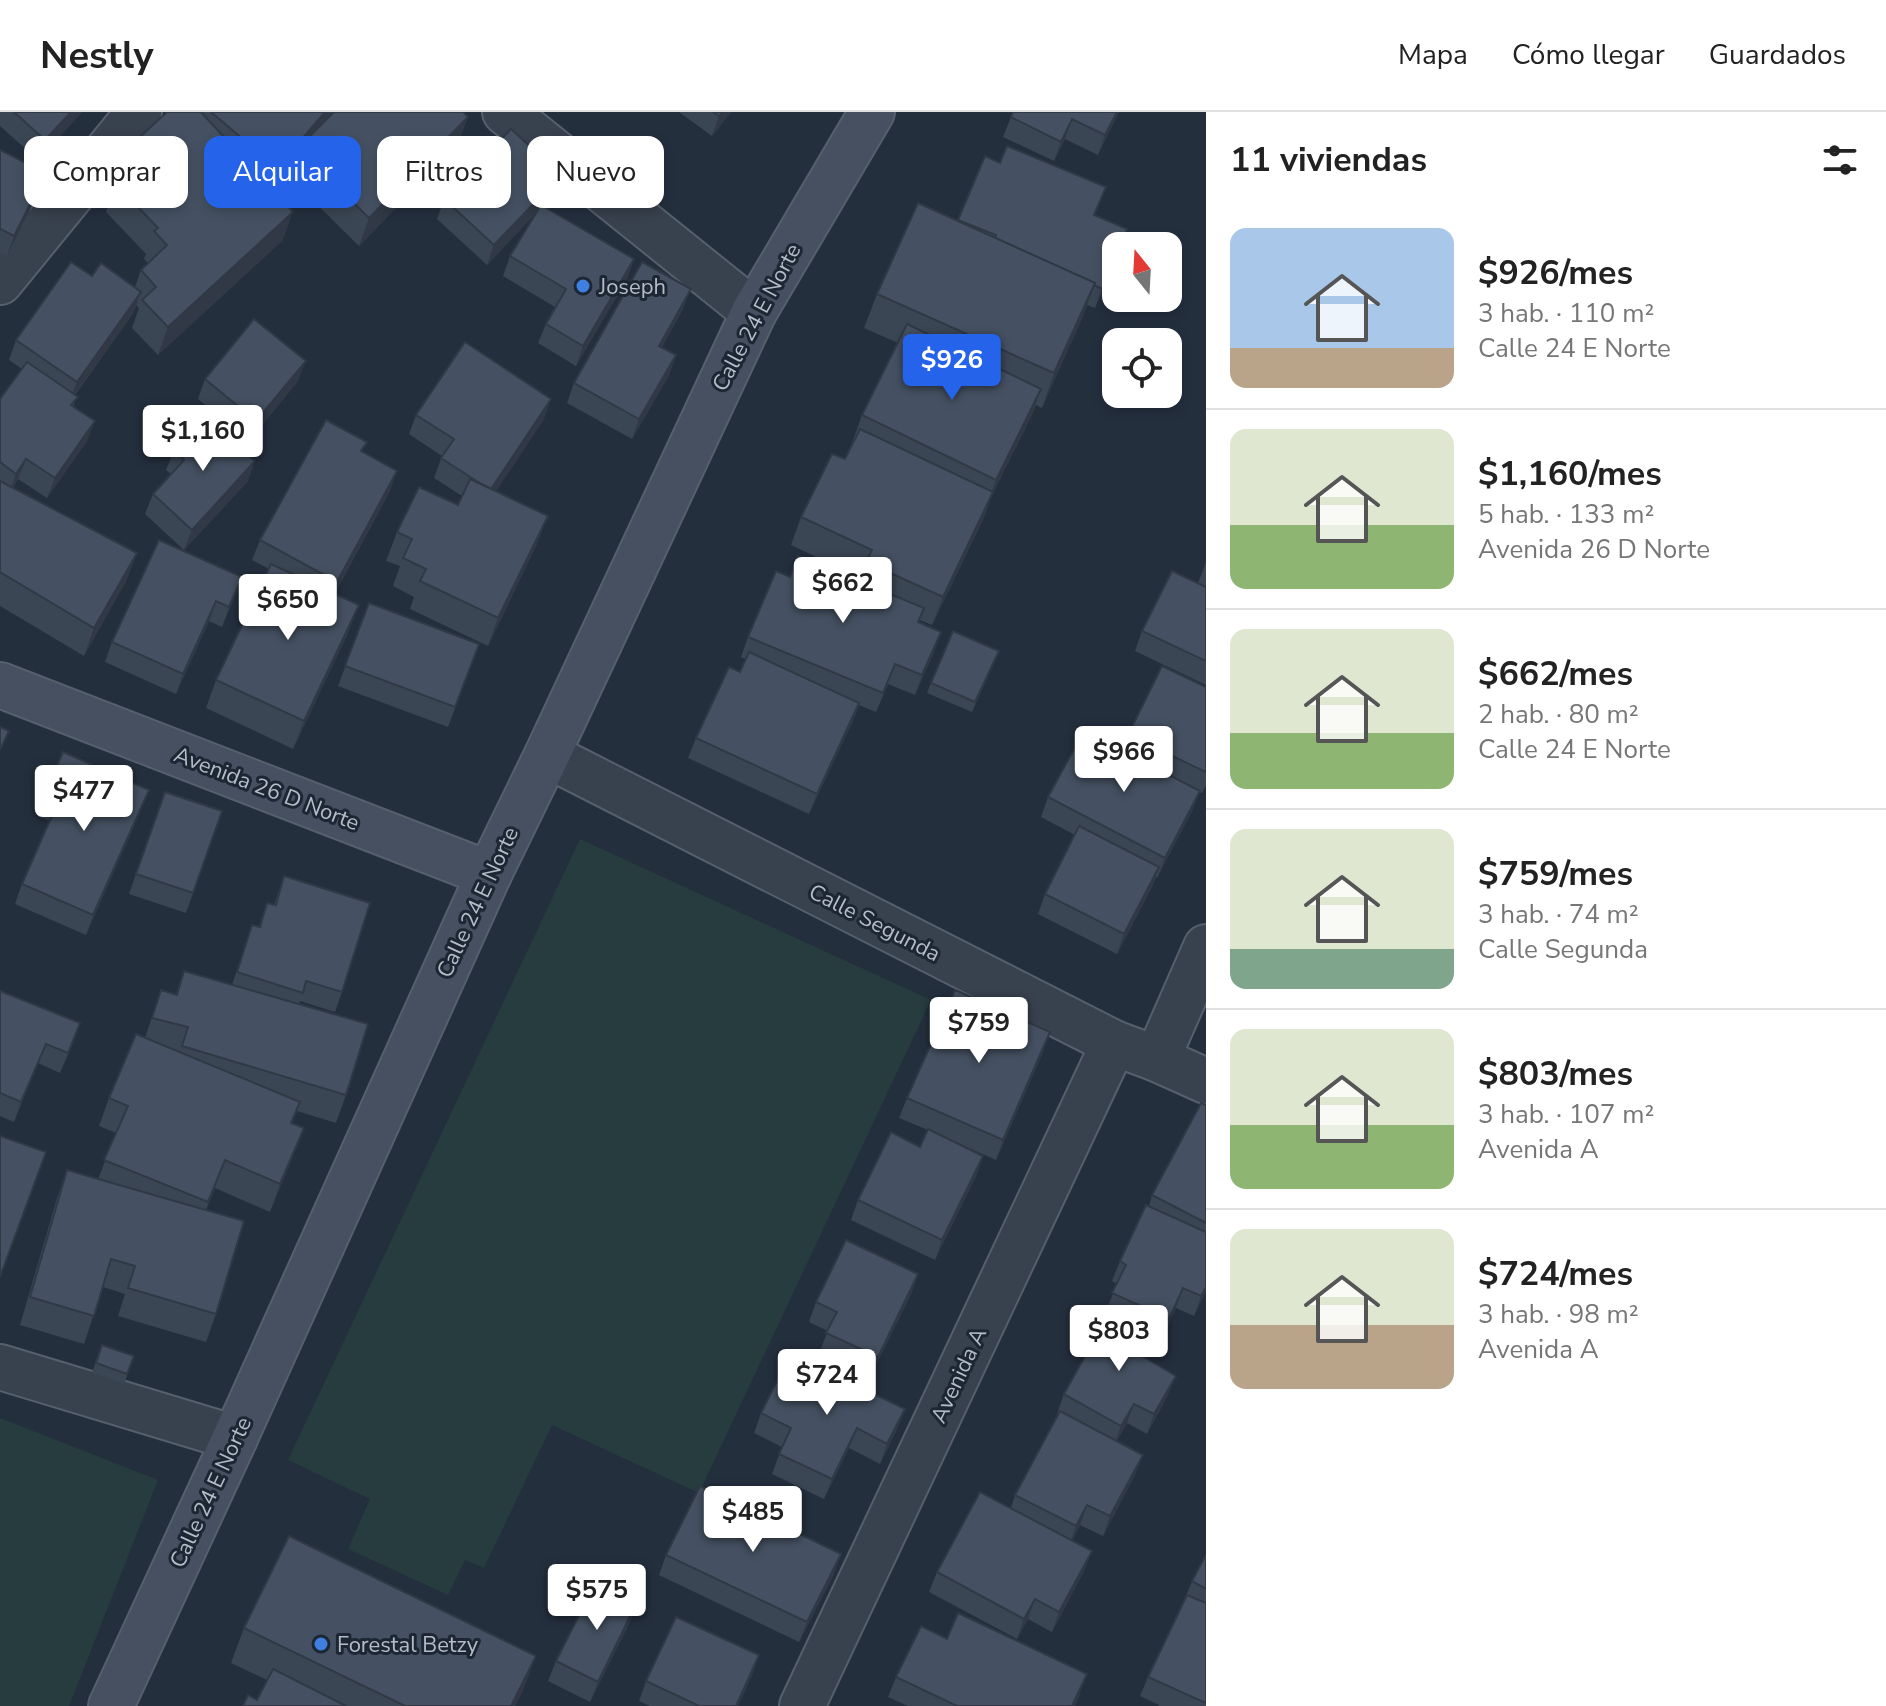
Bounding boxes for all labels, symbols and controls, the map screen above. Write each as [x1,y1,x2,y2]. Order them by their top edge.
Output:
text: Nestly [40,30,154,81]
text: Mapa [1398,36,1468,74]
text: Cómo llegar [1512,36,1665,74]
text: Guardados [1709,36,1846,74]
chip: Comprar [24,136,188,208]
chip: Alquilar [204,136,361,208]
chip: Filtros [377,136,511,208]
chip: Nuevo [527,136,664,208]
text: 11 viviendas [1230,137,1427,183]
icon: filters [1818,138,1862,182]
north arrow [1102,232,1182,312]
map controls [1102,232,1182,408]
street label: Calle 24 E Norte [705,238,808,397]
text: $926/mes [1478,250,1633,296]
icon: home [1294,260,1390,356]
place label: Joseph [598,272,666,302]
marker: Joseph [574,277,592,295]
text: 3 hab. · 110 m² [1478,296,1654,331]
button: locate [1102,328,1182,408]
text: Calle 24 E Norte [1478,331,1671,366]
pin: $926 [905,334,999,402]
text: $926 [921,342,983,377]
pin: $1,160 [138,405,268,473]
text: $1,160 [161,413,245,448]
text: $1,160/mes [1478,451,1662,497]
icon: home [1294,461,1390,557]
text: 5 hab. · 133 m² [1478,497,1654,532]
text: Avenida 26 D Norte [1478,532,1710,567]
pin: $662 [796,557,890,625]
text: $662 [812,565,874,600]
pin: $650 [241,574,335,642]
text: $650 [257,582,319,617]
text: $662/mes [1478,651,1633,697]
icon: home [1294,661,1390,757]
text: 2 hab. · 80 m² [1478,697,1639,732]
pin: $966 [1077,726,1171,794]
text: Calle 24 E Norte [1478,732,1671,767]
text: $966 [1093,734,1155,769]
street label: Avenida 26 D Norte [170,740,364,838]
pin: $477 [37,765,131,833]
text: $477 [53,773,115,808]
street label: Calle 24 E Norte [430,822,526,983]
text: $759/mes [1478,851,1633,897]
icon: home [1294,861,1390,957]
street label: Calle Segunda [804,877,945,969]
text: 3 hab. · 74 m² [1478,897,1639,932]
text: Calle Segunda [1478,932,1648,967]
pin: $759 [932,997,1026,1065]
text: $759 [948,1005,1010,1040]
text: $803/mes [1478,1051,1633,1097]
icon: home [1294,1061,1390,1157]
text: 3 hab. · 107 m² [1478,1097,1654,1132]
text: Avenida A [1478,1132,1599,1167]
text: $724/mes [1478,1251,1633,1297]
icon: home [1294,1261,1390,1357]
text: 3 hab. · 98 m² [1478,1297,1639,1332]
pin: $803 [1072,1305,1166,1373]
text: $803 [1088,1313,1150,1348]
street label: Avenida A [924,1323,994,1428]
text: Avenida A [1478,1332,1599,1367]
pin: $724 [780,1349,874,1417]
text: $724 [796,1357,858,1392]
street label: Calle 24 E Norte [163,1412,259,1573]
pin: $485 [706,1486,800,1554]
text: $485 [722,1494,784,1529]
pin: $575 [550,1564,644,1632]
text: $575 [566,1572,628,1607]
place label: Forestal Betzy [337,1630,479,1660]
marker: Forestal Betzy [312,1635,330,1653]

